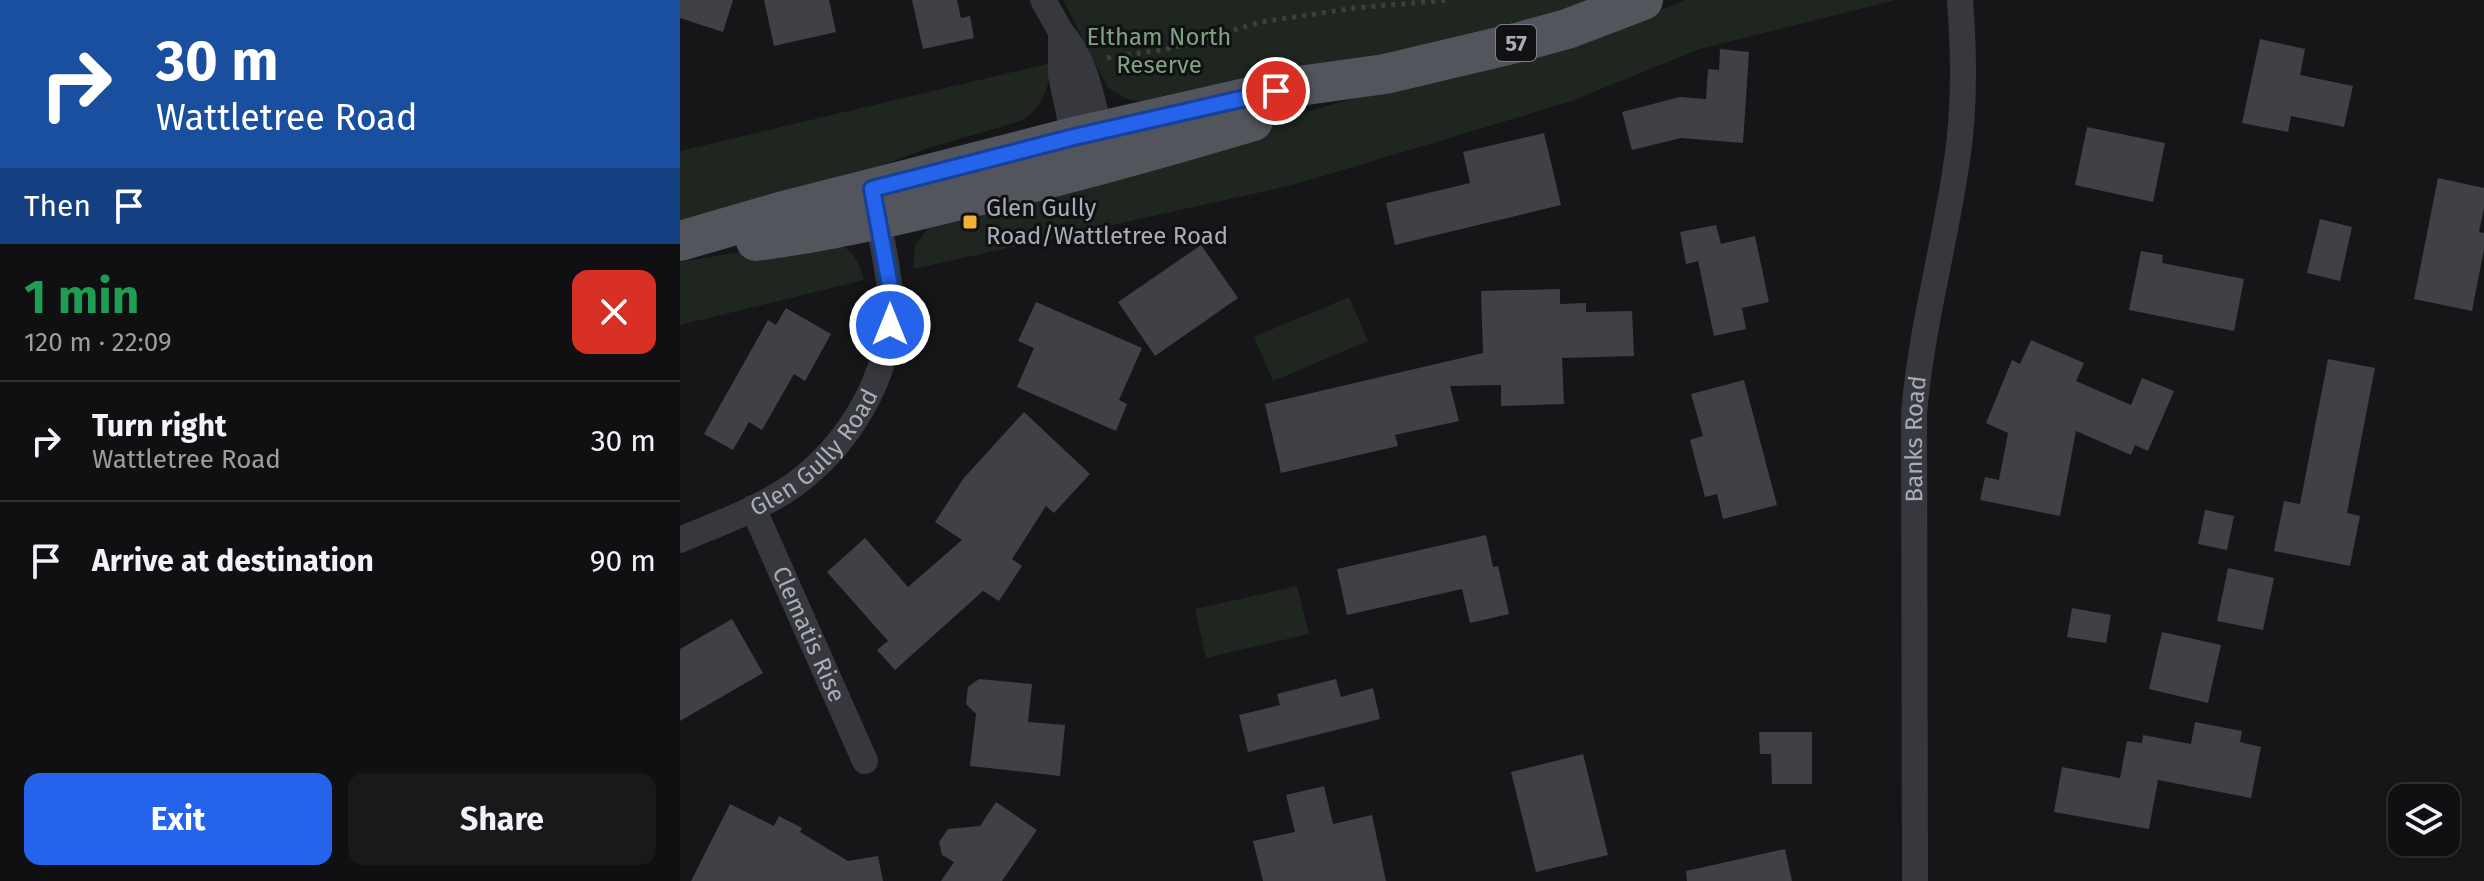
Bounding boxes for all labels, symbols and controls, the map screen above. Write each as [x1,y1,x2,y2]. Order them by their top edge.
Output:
park label: Eltham North Reserve [1087,23,1231,79]
road number: 57 [1496,25,1536,61]
text: 30 m [156,28,278,95]
icon: right [24,32,128,136]
pin [1242,57,1310,125]
icon: arrive [1254,69,1298,113]
text: Wattletree Road [156,96,417,140]
icon: arrive [107,184,151,228]
text: Then [24,188,91,224]
place label: Glen Gully Road/Wattletree Road [986,194,1228,250]
marker: Glen Gully Road/Wattletree Road [961,213,979,231]
text: 1 min [24,268,139,326]
button: close [572,270,656,354]
position arrow [848,283,932,367]
text: 120 m · 22:09 [24,327,172,358]
street label: Banks Road [1900,374,1932,502]
street label: Glen Gully Road [745,384,884,522]
text: Turn right [92,408,227,444]
icon: right [24,419,68,463]
text: 30 m [591,423,656,459]
text: Wattletree Road [92,444,281,475]
icon: arrive [24,539,68,583]
text: Arrive at destination [92,543,374,579]
text: 90 m [590,543,656,579]
street label: Clematis Rise [767,562,851,706]
button: Exit [24,773,332,865]
button: Share [348,773,656,865]
map controls [2388,784,2460,856]
button: layers [2388,784,2460,856]

